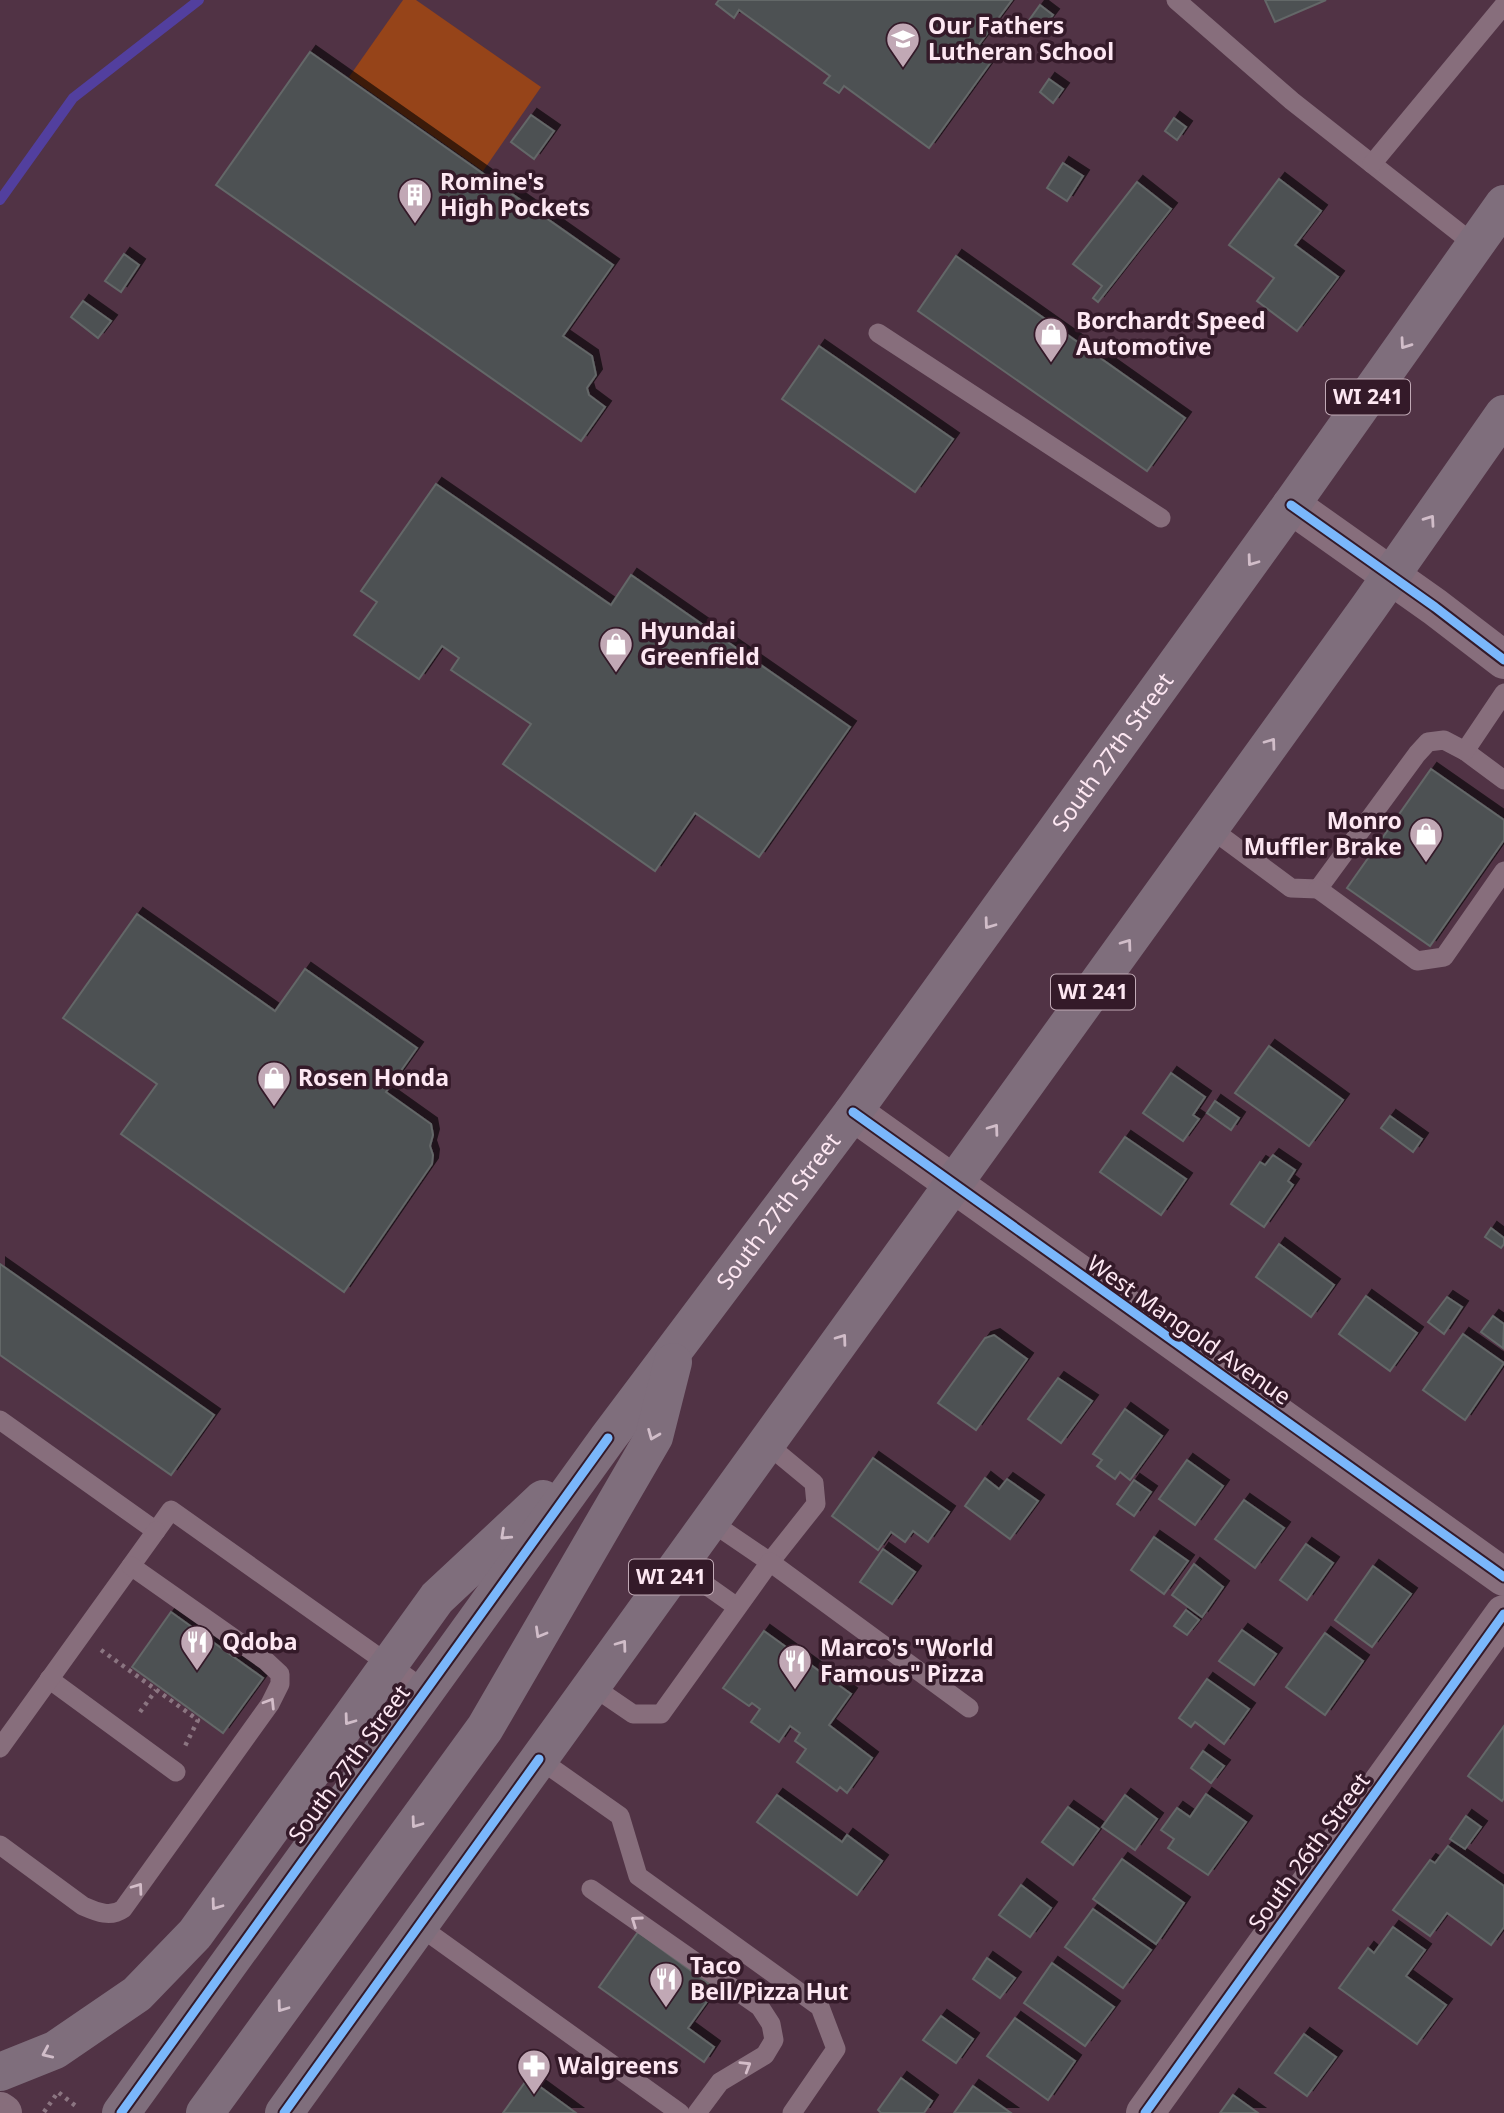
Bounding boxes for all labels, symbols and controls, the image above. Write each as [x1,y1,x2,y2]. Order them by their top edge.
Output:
place label: Our Fathers Lutheran School [928,9,1114,67]
school or university icon: Our Fathers Lutheran School [884,20,922,69]
place label: Romine's High Pockets [440,165,590,223]
building icon: Romine's High Pockets [396,176,434,225]
place label: Borchardt Speed Automotive [1076,304,1266,362]
shop icon: Borchardt Speed Automotive [1032,315,1070,364]
one-way arrow [1401,336,1413,349]
road number: WI 241 [1326,380,1410,414]
one-way arrow [1422,515,1434,528]
one-way arrow [1247,553,1260,566]
place label: Hyundai Greenfield [640,614,760,672]
shop icon: Hyundai Greenfield [597,625,635,674]
street label: South 27th Street [1044,666,1180,837]
one-way arrow [1263,738,1275,751]
place label: Monro Muffler Brake [1244,804,1402,862]
shop icon: Monro Muffler Brake [1407,815,1445,864]
one-way arrow [985,916,997,929]
one-way arrow [1118,939,1131,952]
road number: WI 241 [1051,974,1135,1010]
shop icon: Rosen Honda [255,1059,293,1108]
place label: Rosen Honda [298,1061,449,1093]
one-way arrow [986,1124,998,1137]
street label: South 27th Street [708,1126,847,1296]
street label: West Mangold Avenue [1081,1247,1298,1412]
one-way arrow [834,1334,847,1347]
one-way arrow [647,1429,661,1441]
one-way arrow [500,1526,513,1539]
road number: WI 241 [629,1560,713,1594]
restaurant icon: Qdoba [178,1623,216,1672]
place label: Qdoba [222,1625,297,1657]
one-way arrow [535,1625,548,1638]
place label: Marco's "World Famous" Pizza [820,1631,994,1689]
one-way arrow [614,1640,626,1652]
restaurant icon: Marco's "World Famous" Pizza [776,1642,814,1691]
street label: South 27th Street [280,1678,416,1849]
one-way arrow [262,1698,275,1711]
one-way arrow [344,1712,357,1725]
street label: South 26th Street [1240,1766,1376,1937]
one-way arrow [411,1815,424,1828]
one-way arrow [130,1883,143,1896]
one-way arrow [212,1897,224,1910]
one-way arrow [631,1917,644,1929]
place label: Taco Bell/Pizza Hut [690,1949,848,2007]
restaurant icon: Taco Bell/Pizza Hut [647,1960,685,2009]
one-way arrow [278,1999,290,2012]
one-way arrow [42,2045,54,2059]
pharmacy icon: Walgreens [515,2047,553,2096]
place label: Walgreens [558,2049,679,2081]
one-way arrow [738,2062,751,2075]

